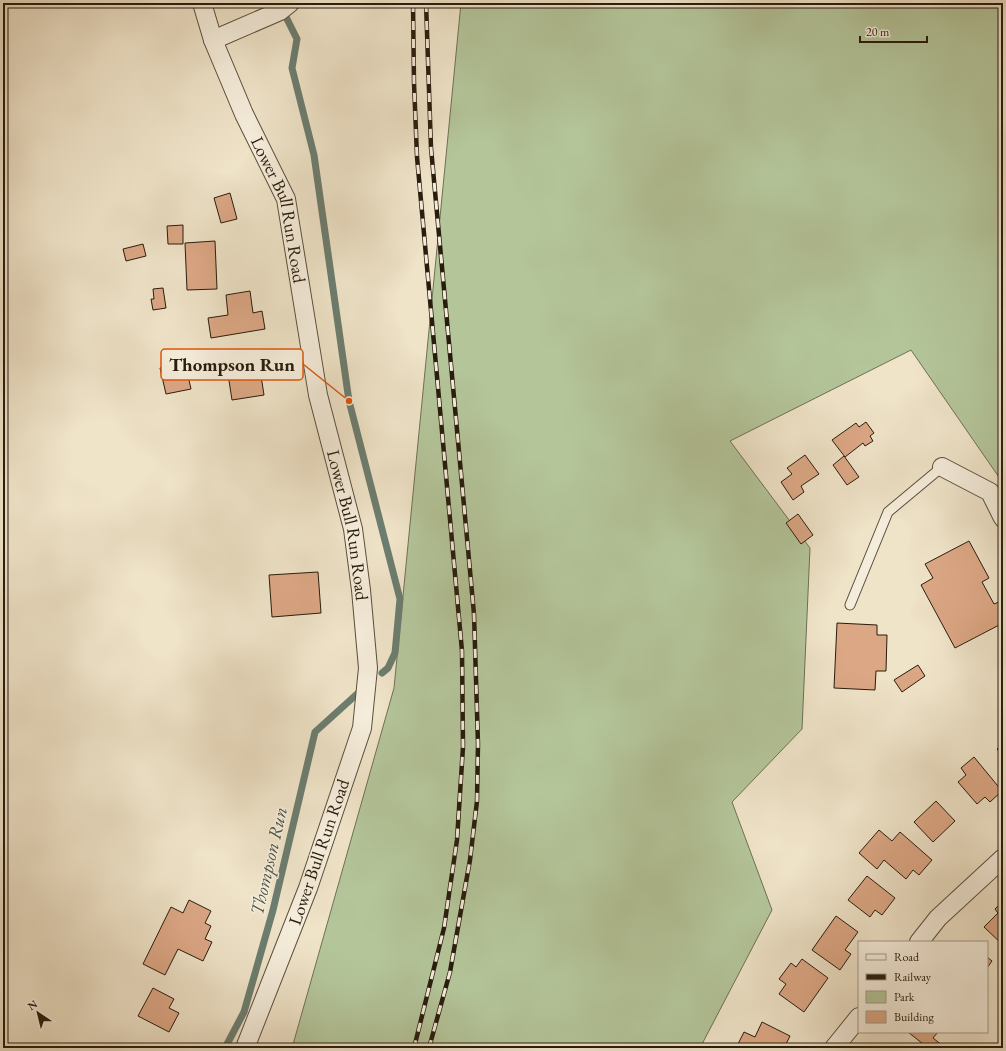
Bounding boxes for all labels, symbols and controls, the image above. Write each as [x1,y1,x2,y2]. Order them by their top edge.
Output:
scale bar [860,18,927,44]
text: 20 m [866,24,890,40]
street label: Lower Bull Run Road [246,132,312,286]
callout: Thompson Run [161,349,303,380]
text: Thompson Run [169,352,295,377]
street label: Lower Bull Run Road [322,447,374,602]
street label: Lower Bull Run Road [283,775,355,928]
water label: Thompson Run [244,805,293,918]
legend [858,941,988,1033]
text: Road [894,949,920,965]
text: Railway [894,969,932,985]
text: Park [894,989,915,1005]
north arrow [18,993,58,1033]
text: N [25,996,40,1013]
text: Building [894,1009,935,1025]

